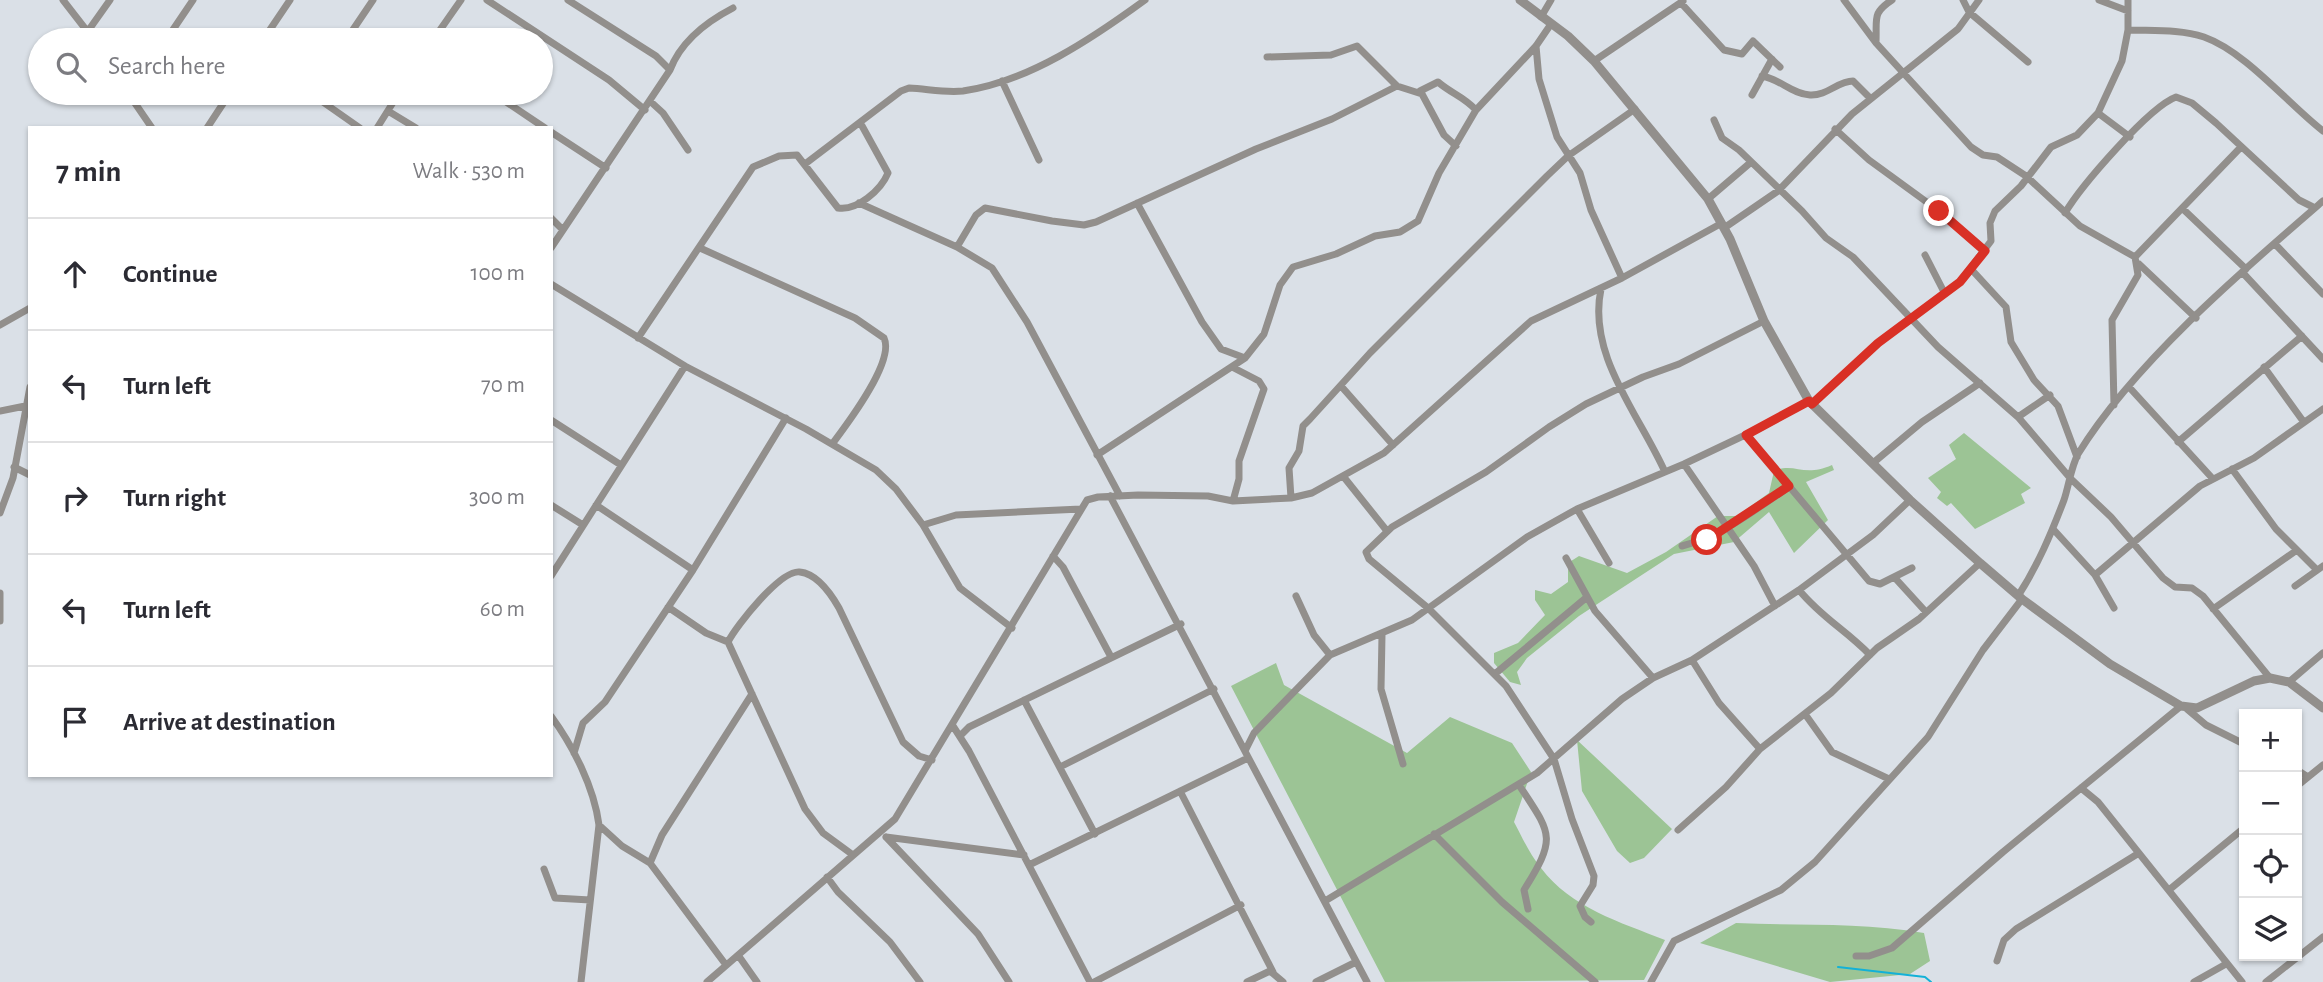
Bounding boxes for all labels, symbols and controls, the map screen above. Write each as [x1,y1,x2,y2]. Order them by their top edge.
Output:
search box [28,28,553,105]
icon: search [52,48,90,86]
text: Search here [108,53,226,79]
text: 7 min [56,157,121,187]
text: Walk · 530 m [413,160,525,183]
route end [1923,195,1954,226]
icon: ahead [56,255,94,293]
text: Continue [123,261,218,287]
text: 100 m [471,262,525,285]
icon: left [56,367,94,405]
text: Turn left [123,373,211,399]
text: 70 m [481,374,525,397]
icon: right [56,479,94,517]
text: Turn right [123,485,226,511]
text: 300 m [469,486,525,509]
route start [1691,524,1722,555]
icon: left [56,591,94,629]
text: Turn left [123,597,211,623]
text: 60 m [480,598,525,621]
icon: arrive [56,703,94,741]
text: Arrive at destination [123,709,336,735]
map controls [2239,709,2302,961]
button: + [2239,709,2302,772]
button: − [2239,772,2302,835]
button: locate [2239,835,2302,898]
button: layers [2239,898,2302,961]

